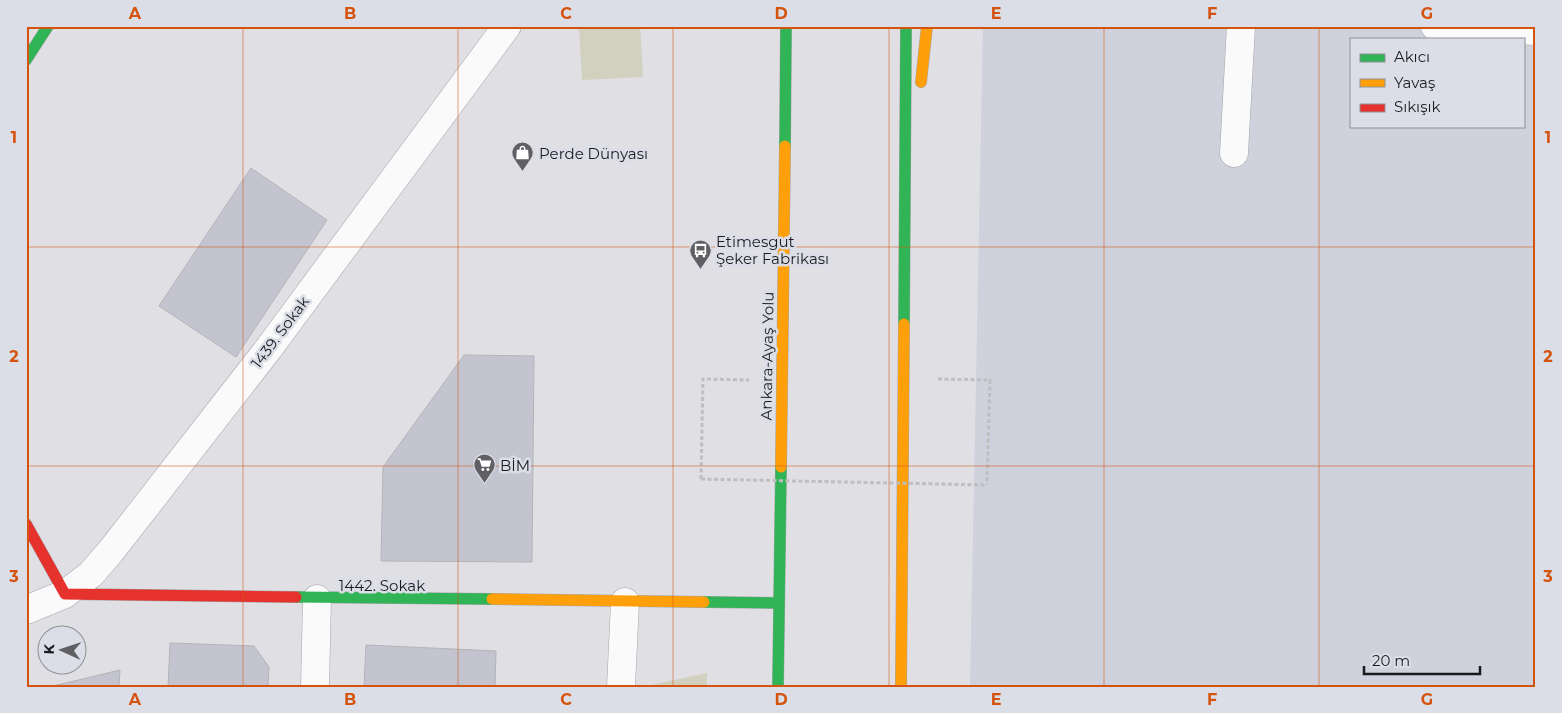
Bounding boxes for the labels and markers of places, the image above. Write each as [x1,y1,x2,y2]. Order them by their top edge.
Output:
shop icon: Perde Dünyası [511,141,535,172]
place label: Perde Dünyası [539,144,648,163]
place label: Etimesgut Şeker Fabrikası [716,232,829,268]
bus stop icon: Etimesgut Şeker Fabrikası [688,238,712,269]
supermarket icon: BİM [472,453,496,484]
place label: BİM [500,456,530,475]

